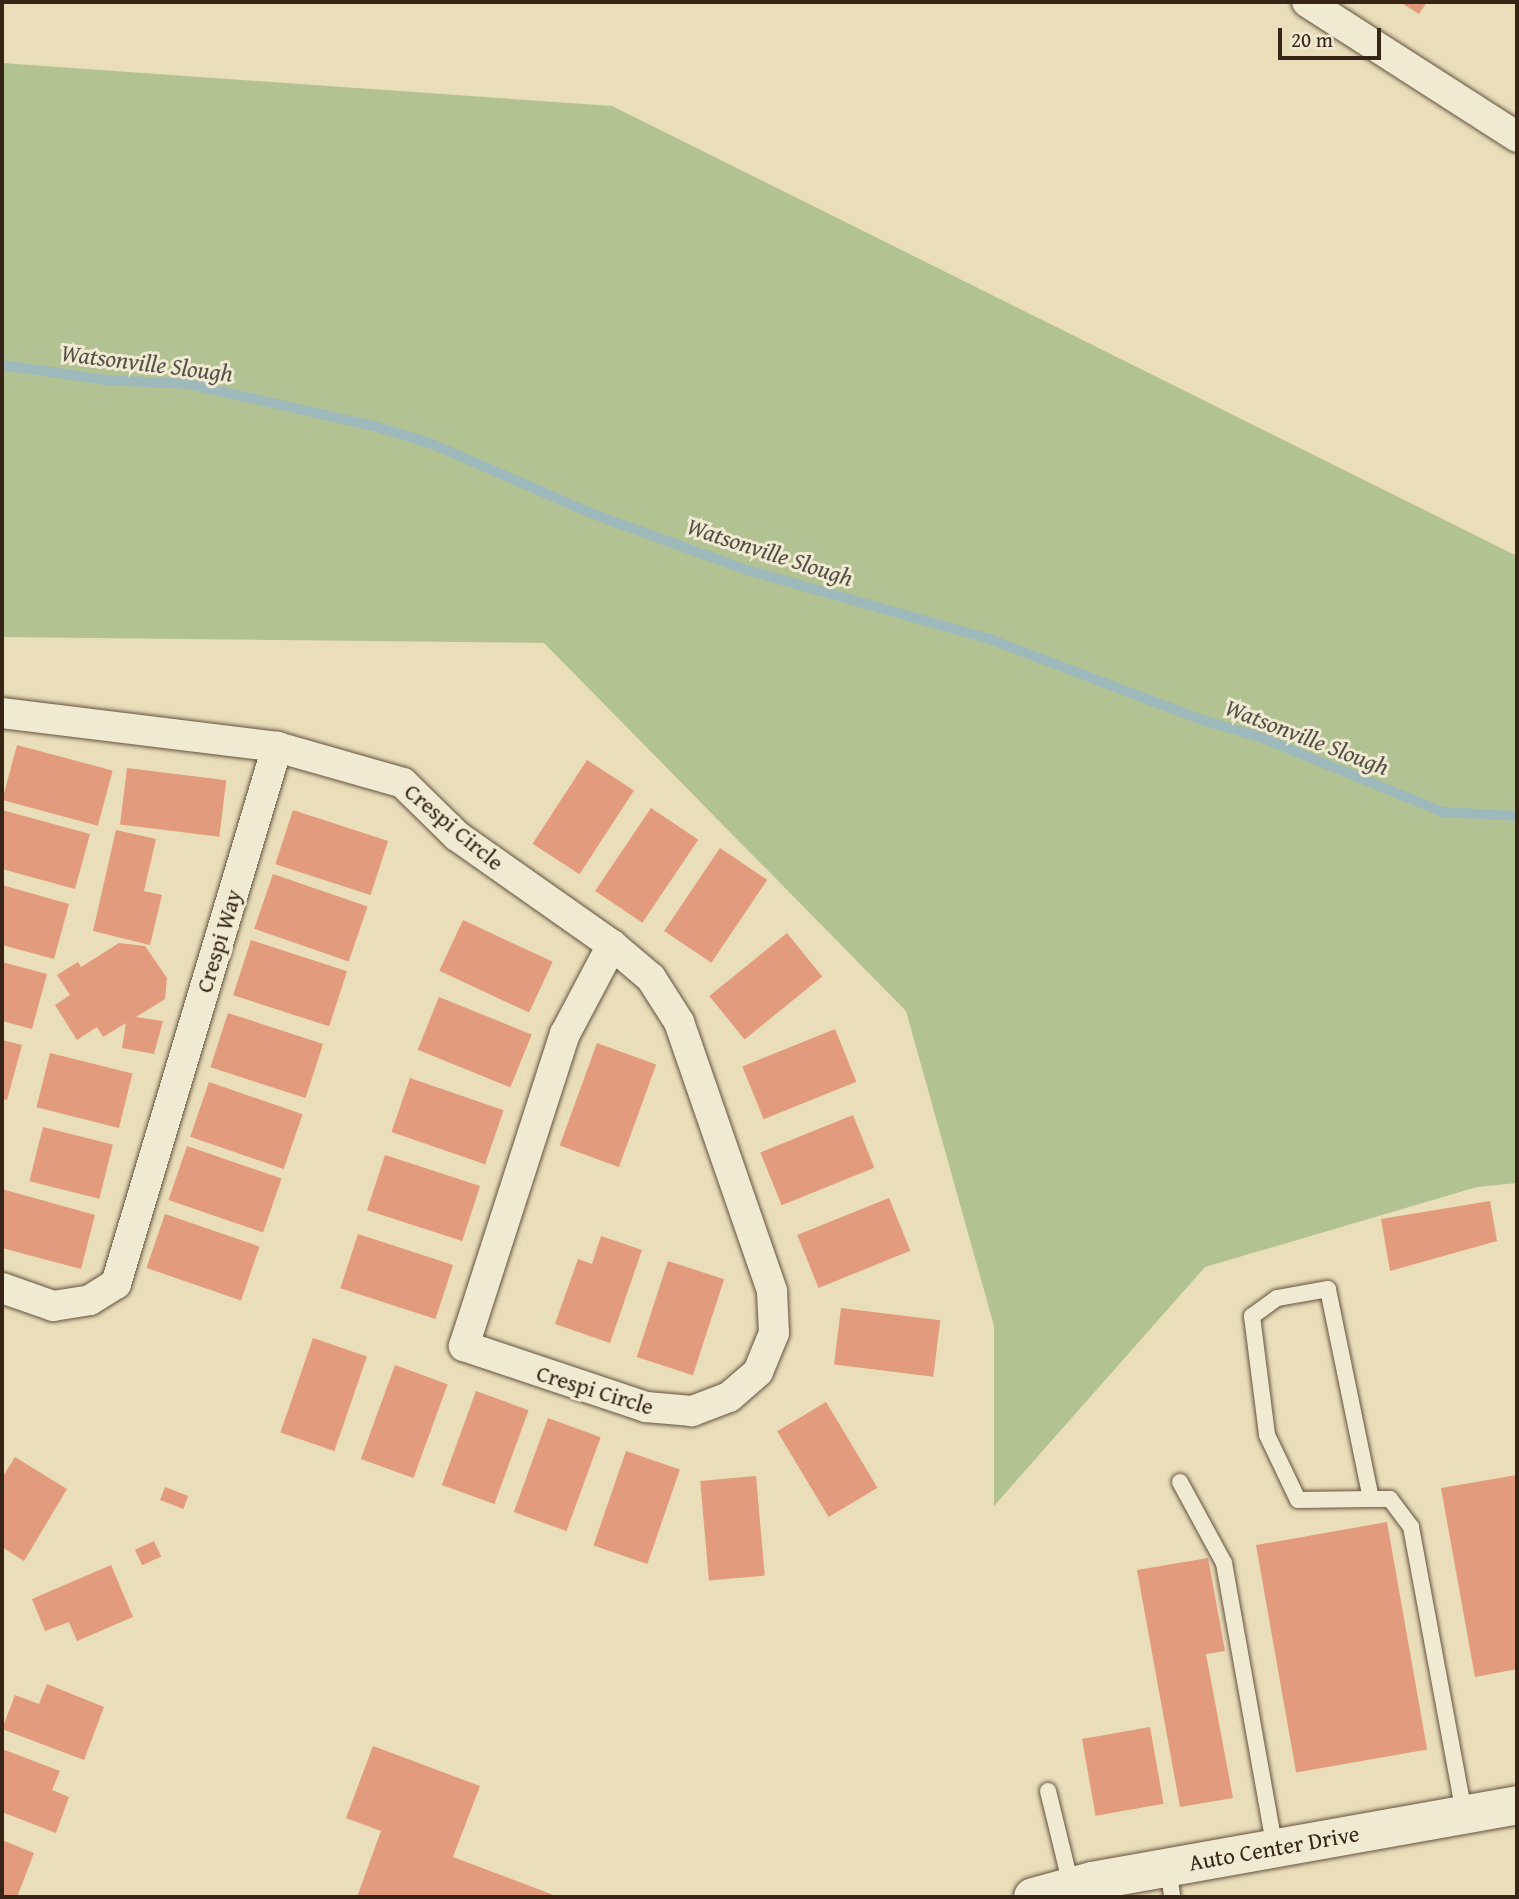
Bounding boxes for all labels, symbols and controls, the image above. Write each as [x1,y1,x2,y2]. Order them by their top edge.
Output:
scale bar [1281,14,1384,58]
text: 20 m [1291,24,1333,55]
water label: Watsonville Slough [59,338,235,388]
water label: Watsonville Slough [683,512,857,592]
water label: Watsonville Slough [1221,693,1393,781]
street label: Crespi Circle [399,778,509,876]
street label: Crespi Way [190,886,248,996]
street label: Crespi Circle [533,1359,657,1421]
street label: Auto Center Drive [1187,1819,1361,1877]

